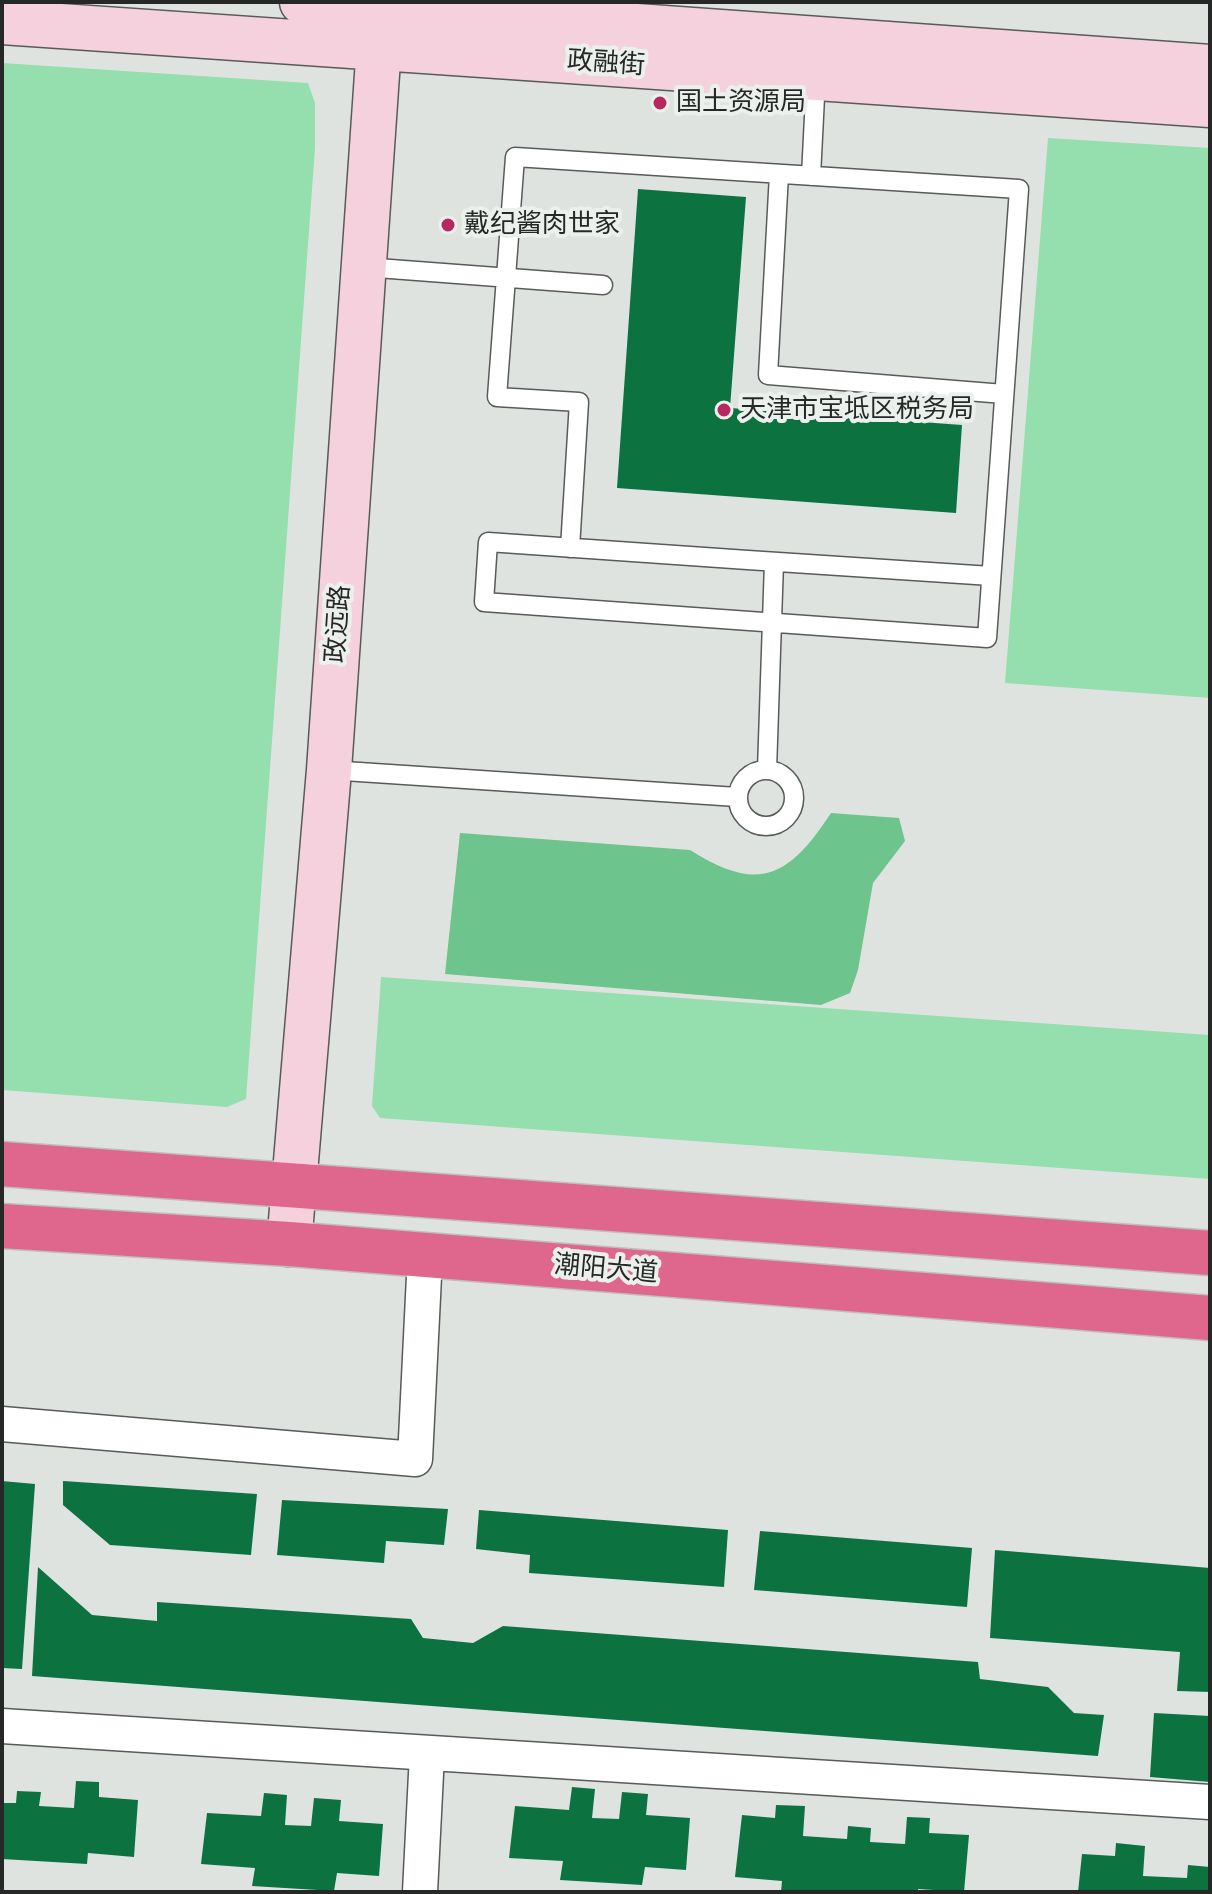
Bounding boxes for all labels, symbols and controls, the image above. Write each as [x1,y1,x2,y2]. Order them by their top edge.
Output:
street label: 政融街 [566,46,646,82]
place label: 国土资源局 [676,87,806,119]
marker: 国土资源局 [651,94,669,112]
place label: 戴纪酱肉世家 [464,209,620,241]
marker: 戴纪酱肉世家 [439,216,457,234]
place label: 天津市宝坻区税务局 [740,394,974,426]
marker: 天津市宝坻区税务局 [715,401,733,419]
street label: 政远路 [321,584,357,664]
street label: 潮阳大道 [553,1250,659,1290]

